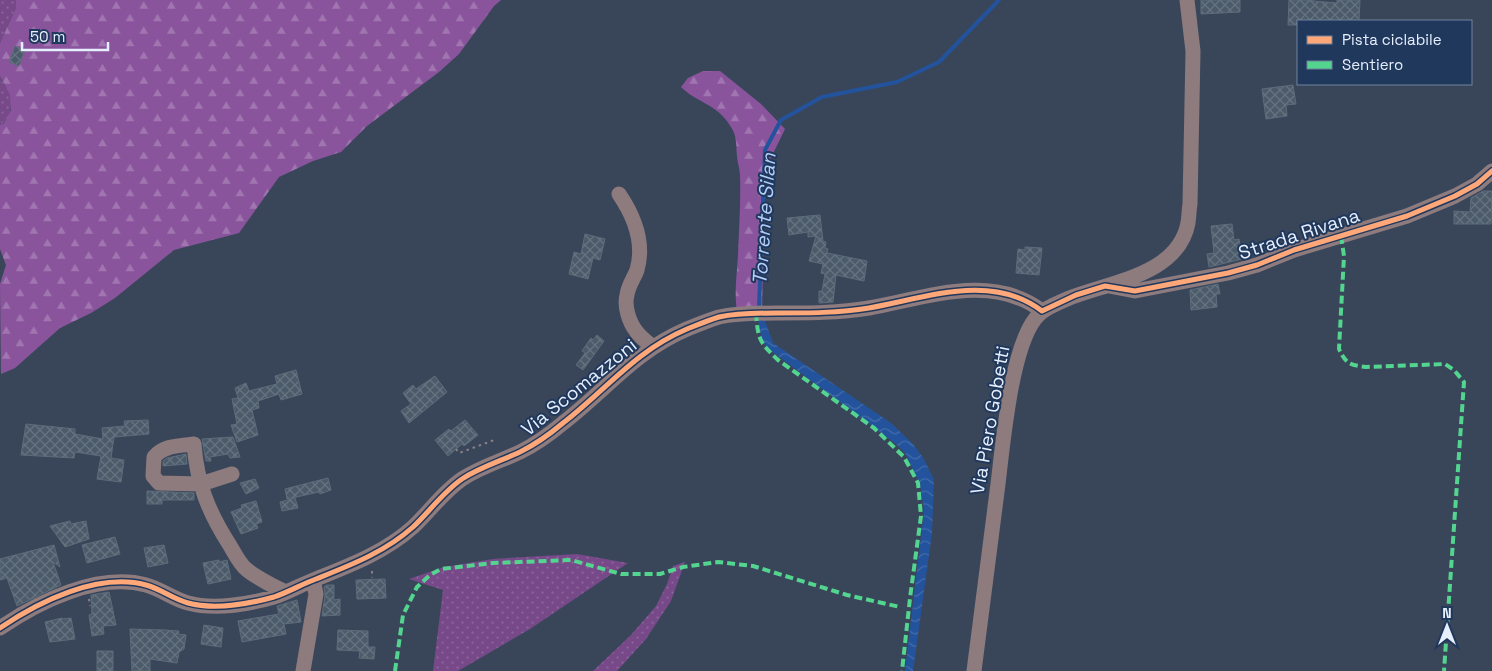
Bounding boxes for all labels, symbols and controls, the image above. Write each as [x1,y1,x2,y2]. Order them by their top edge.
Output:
scale bar [22,20,109,52]
legend [1297,20,1472,85]
text: 50 m [30,27,65,46]
text: Pista ciclabile [1342,30,1442,49]
text: Sentiero [1342,55,1403,74]
water label: Torrente Silan [746,151,782,286]
street label: Strada Rivana [1235,203,1363,265]
street label: Via Scomazzoni [516,333,642,441]
street label: Via Piero Gobetti [965,344,1015,496]
north arrow [1422,601,1472,651]
text: N [1442,604,1452,622]

